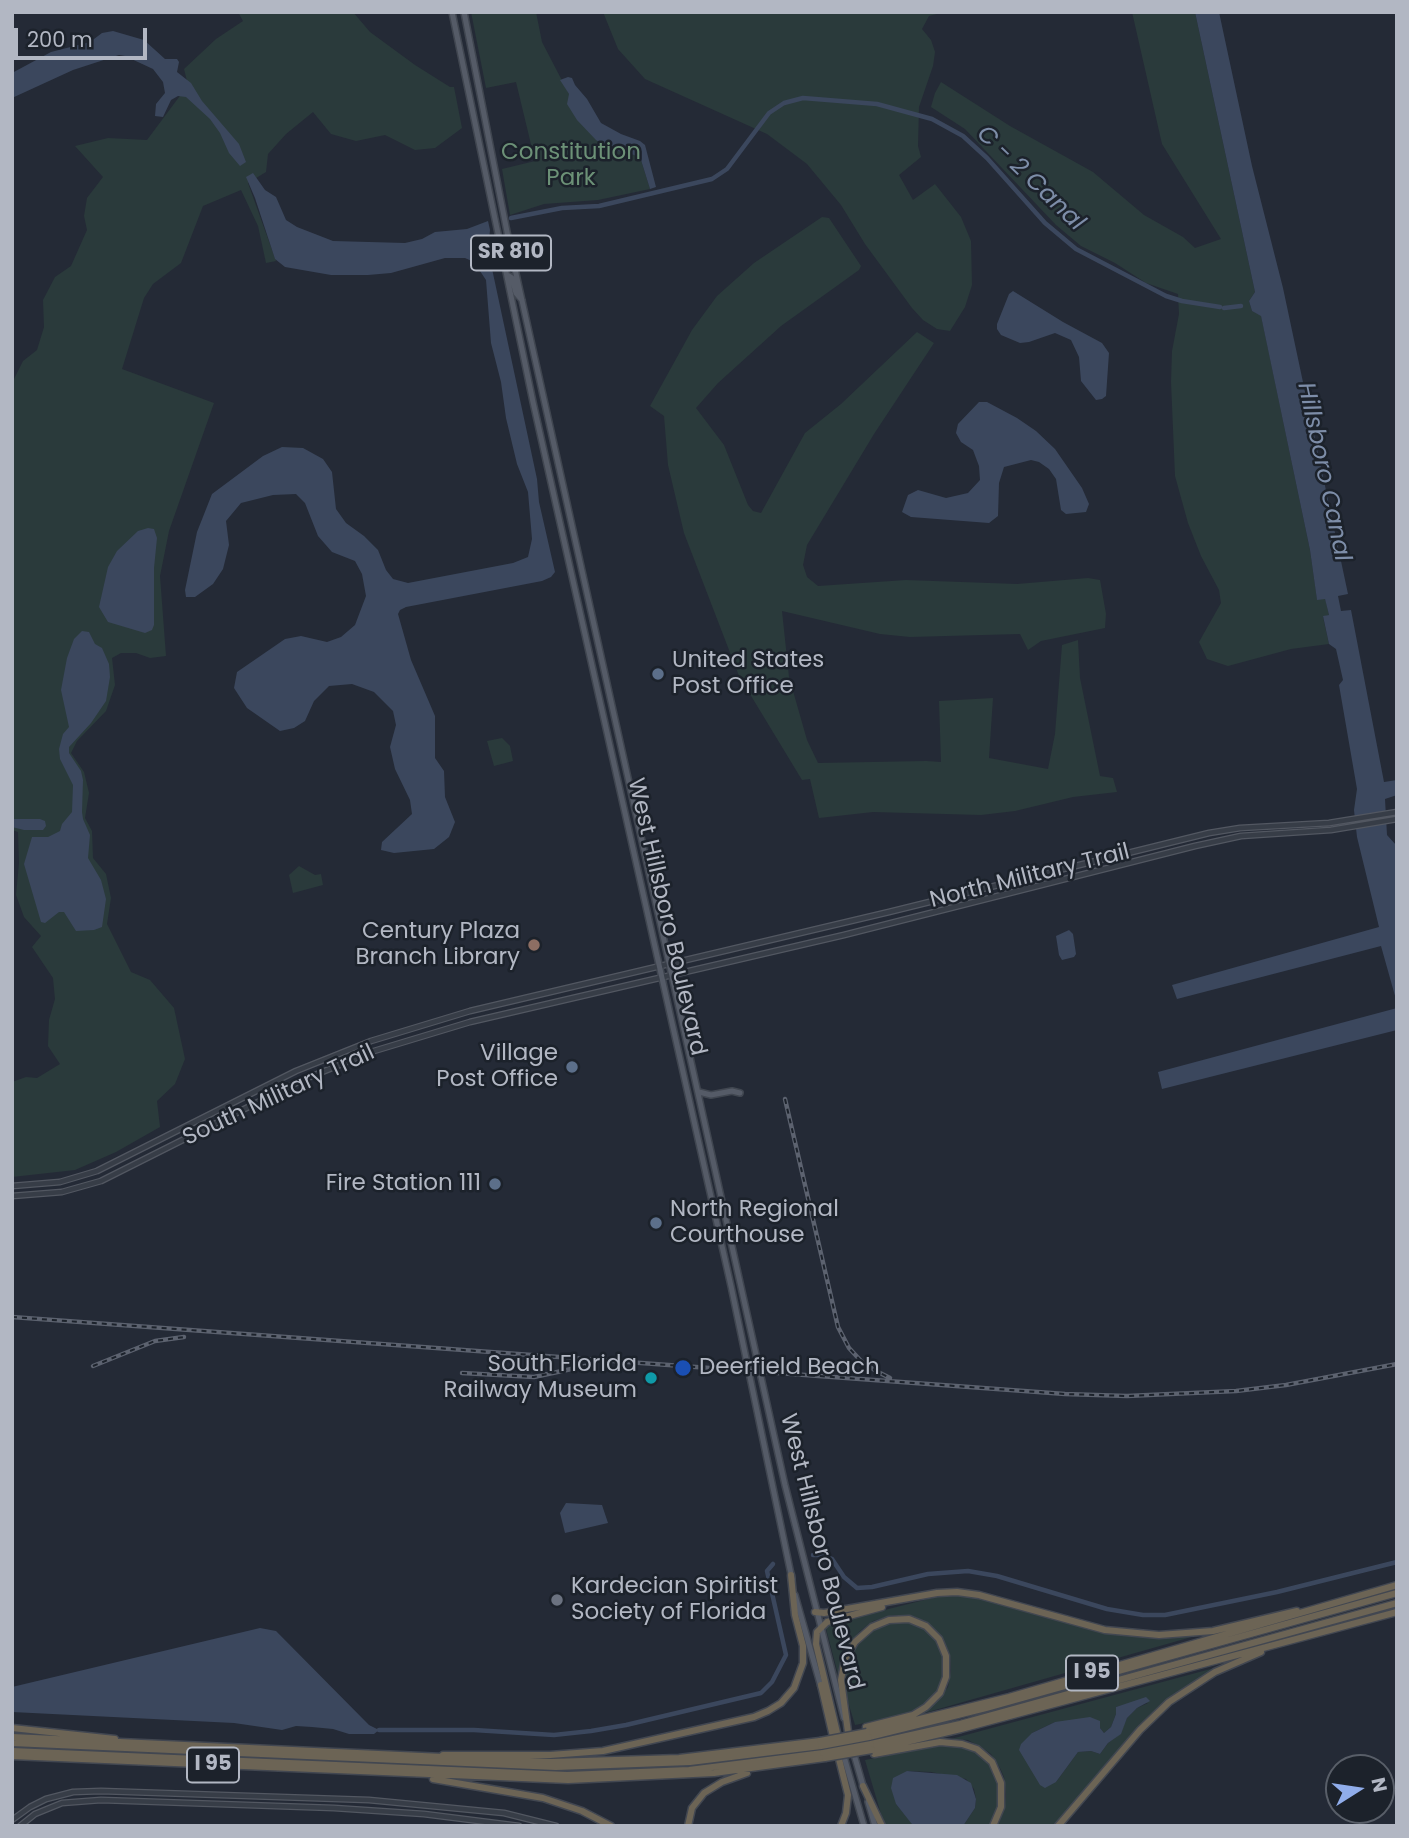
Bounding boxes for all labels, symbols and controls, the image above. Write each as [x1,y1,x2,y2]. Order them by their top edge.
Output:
scale bar [18,14,150,58]
text: 200 m [27,25,93,54]
water label: C - 2 Canal [970,120,1090,238]
park label: Constitution Park [501,139,641,193]
road number: SR 810 [471,236,551,270]
water label: Hillsboro Canal [1290,380,1356,564]
place label: United States Post Office [672,647,824,701]
marker: United States Post Office [650,666,666,682]
street label: West Hillsboro Boulevard [621,776,711,1058]
street label: North Military Trail [927,839,1133,915]
place label: Century Plaza Branch Library [355,918,520,972]
marker: Century Plaza Branch Library [526,937,542,953]
street label: South Military Trail [179,1039,379,1153]
place label: Village Post Office [436,1040,558,1094]
marker: Village Post Office [564,1059,580,1075]
place label: Fire Station 111 [326,1170,481,1198]
marker: Fire Station 111 [487,1176,503,1192]
place label: North Regional Courthouse [670,1196,839,1250]
marker: North Regional Courthouse [648,1215,664,1231]
place label: South Florida Railway Museum [443,1351,637,1405]
place label: Deerfield Beach [699,1354,880,1382]
marker: Deerfield Beach [673,1358,693,1378]
marker: South Florida Railway Museum [643,1370,659,1386]
street label: West Hillsboro Boulevard [773,1411,869,1693]
place label: Kardecian Spiritist Society of Florida [571,1573,778,1627]
marker: Kardecian Spiritist Society of Florida [549,1592,565,1608]
road number: I 95 [1066,1656,1118,1690]
road number: I 95 [187,1748,239,1782]
north arrow [1325,1754,1395,1824]
text: N [1364,1775,1394,1795]

